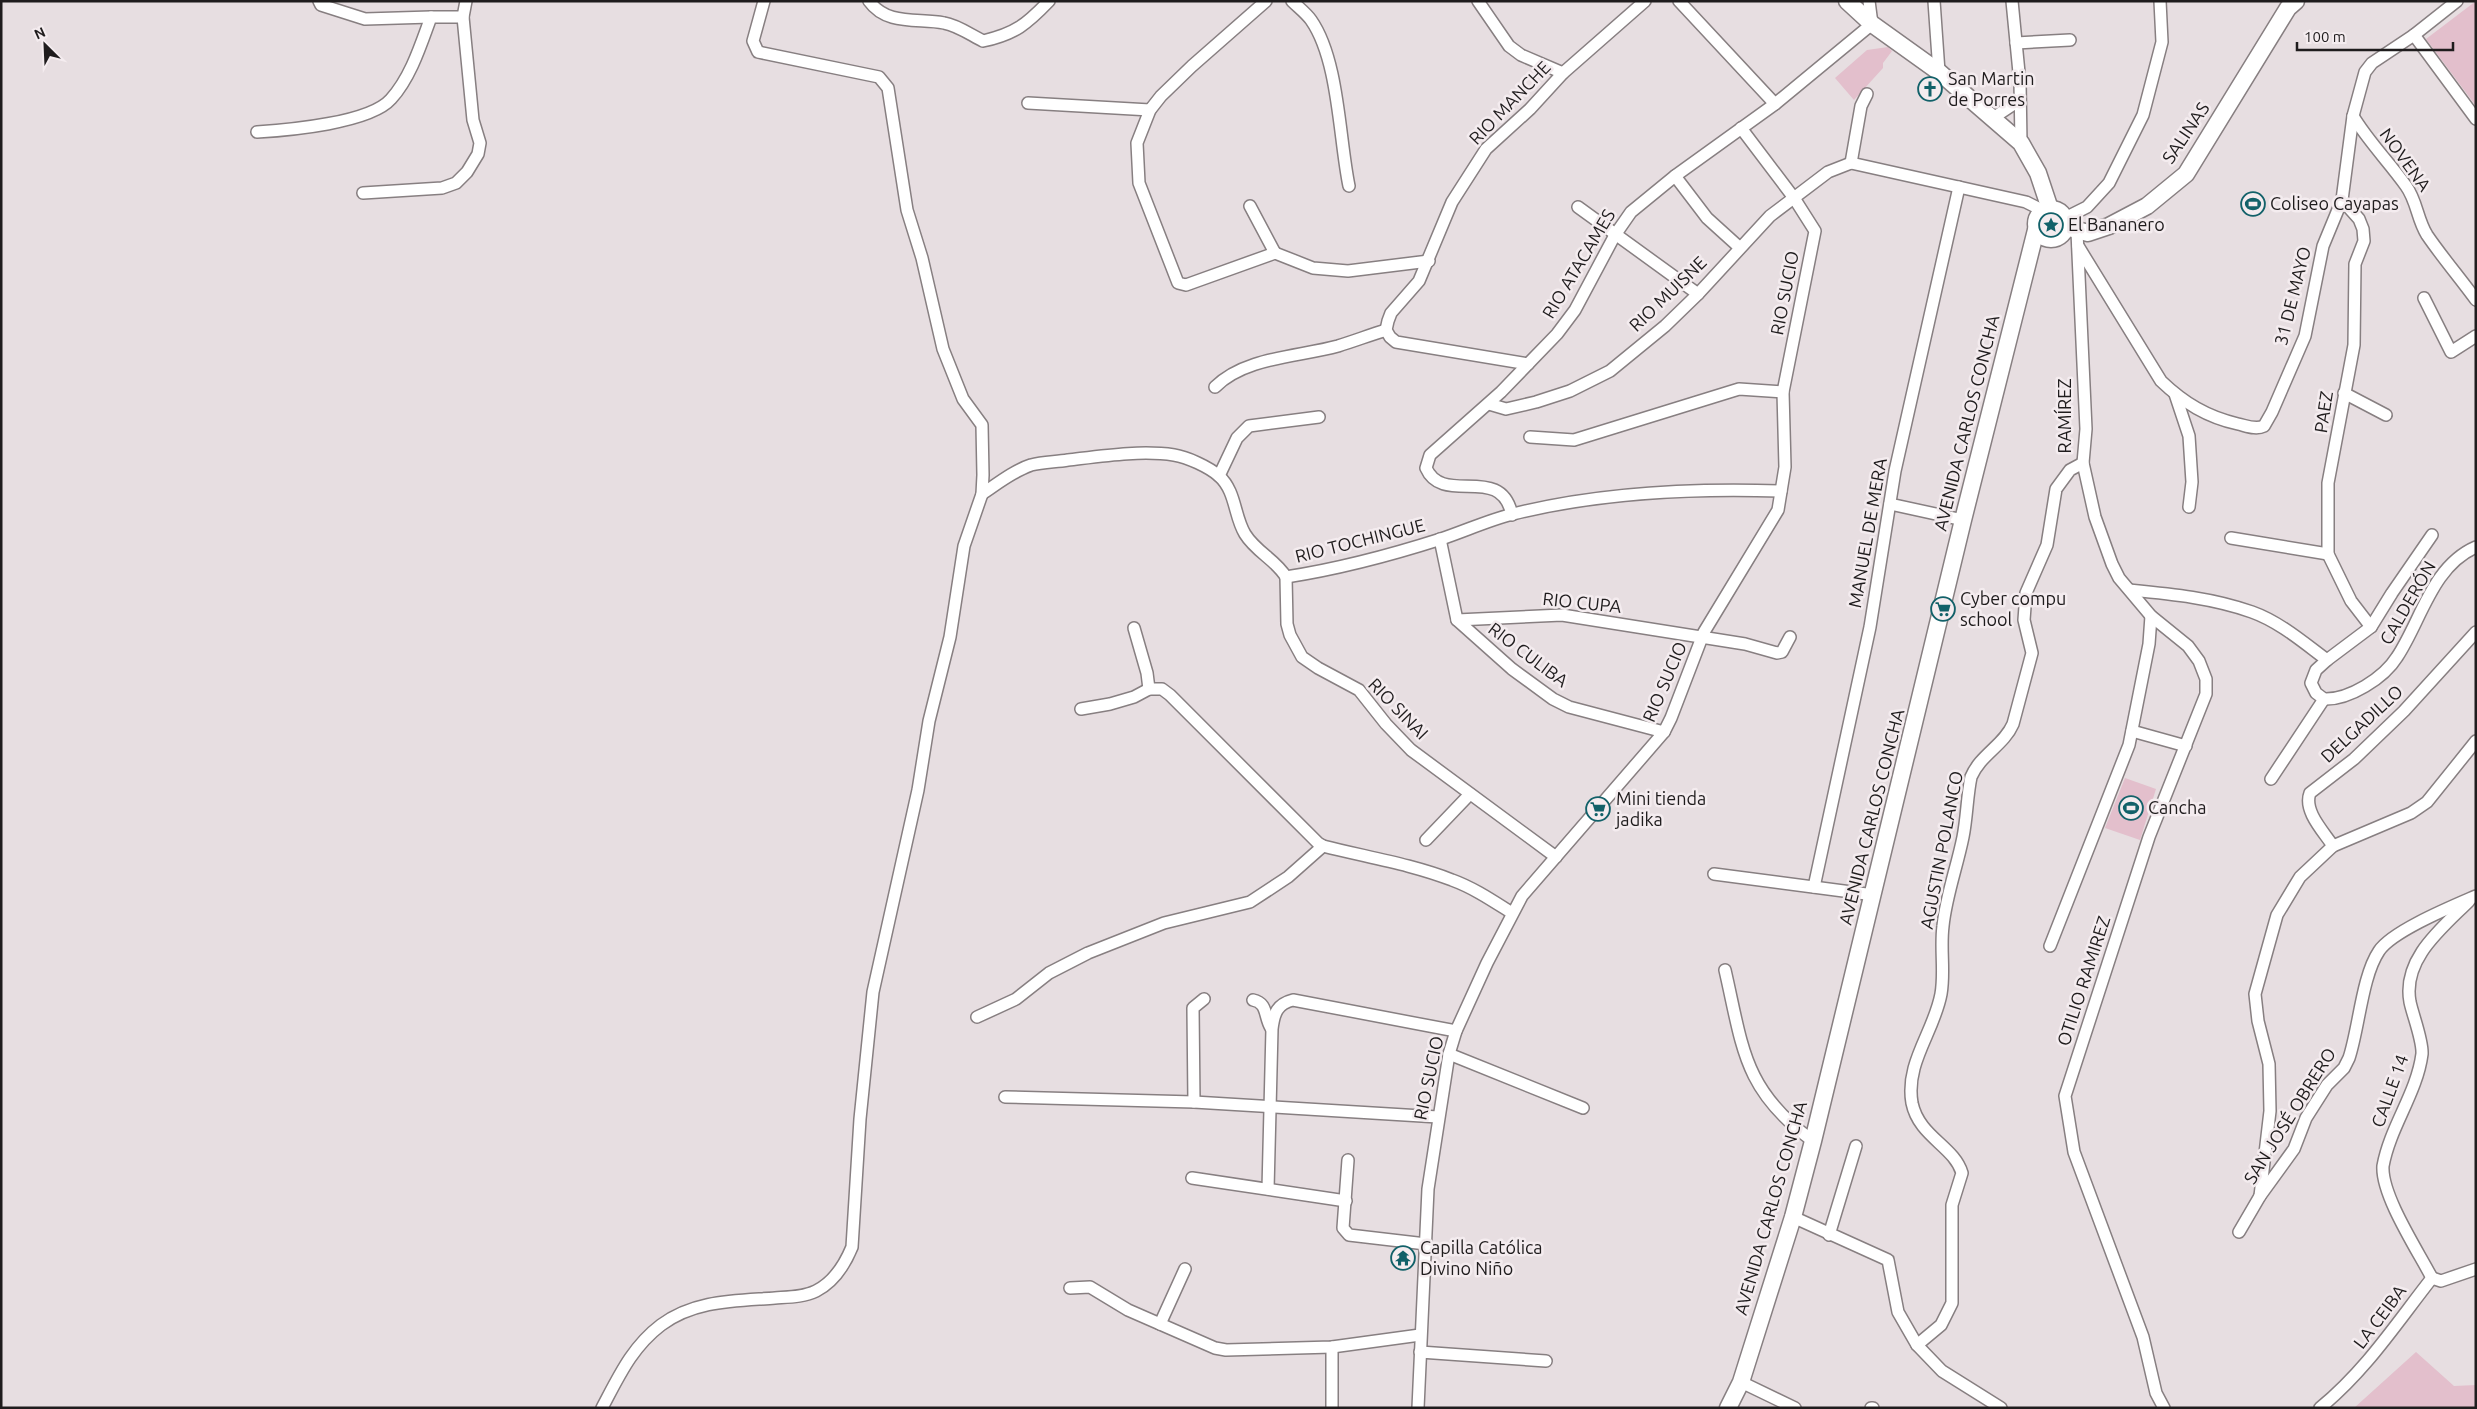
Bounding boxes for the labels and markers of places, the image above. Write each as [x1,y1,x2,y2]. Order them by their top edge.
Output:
place label: San Martin de Porres [1948,68,2035,109]
church icon: San Martin de Porres [1917,76,1943,102]
sports icon: Coliseo Cayapas [2240,191,2266,217]
place label: Coliseo Cayapas [2270,193,2399,213]
place icon: El Bananero [2038,212,2064,238]
place label: El Bananero [2068,214,2165,234]
place label: Cyber compu school [1960,588,2066,629]
supermarket icon: Cyber compu school [1930,596,1956,622]
place label: Mini tienda jadika [1614,788,1706,829]
sports icon: Cancha [2118,795,2144,821]
supermarket icon: Mini tienda jadika [1585,796,1611,822]
place label: Cancha [2148,797,2206,817]
place label: Capilla Católica Divino Niño [1420,1237,1543,1278]
temple icon: Capilla Católica Divino Niño [1390,1245,1416,1271]

